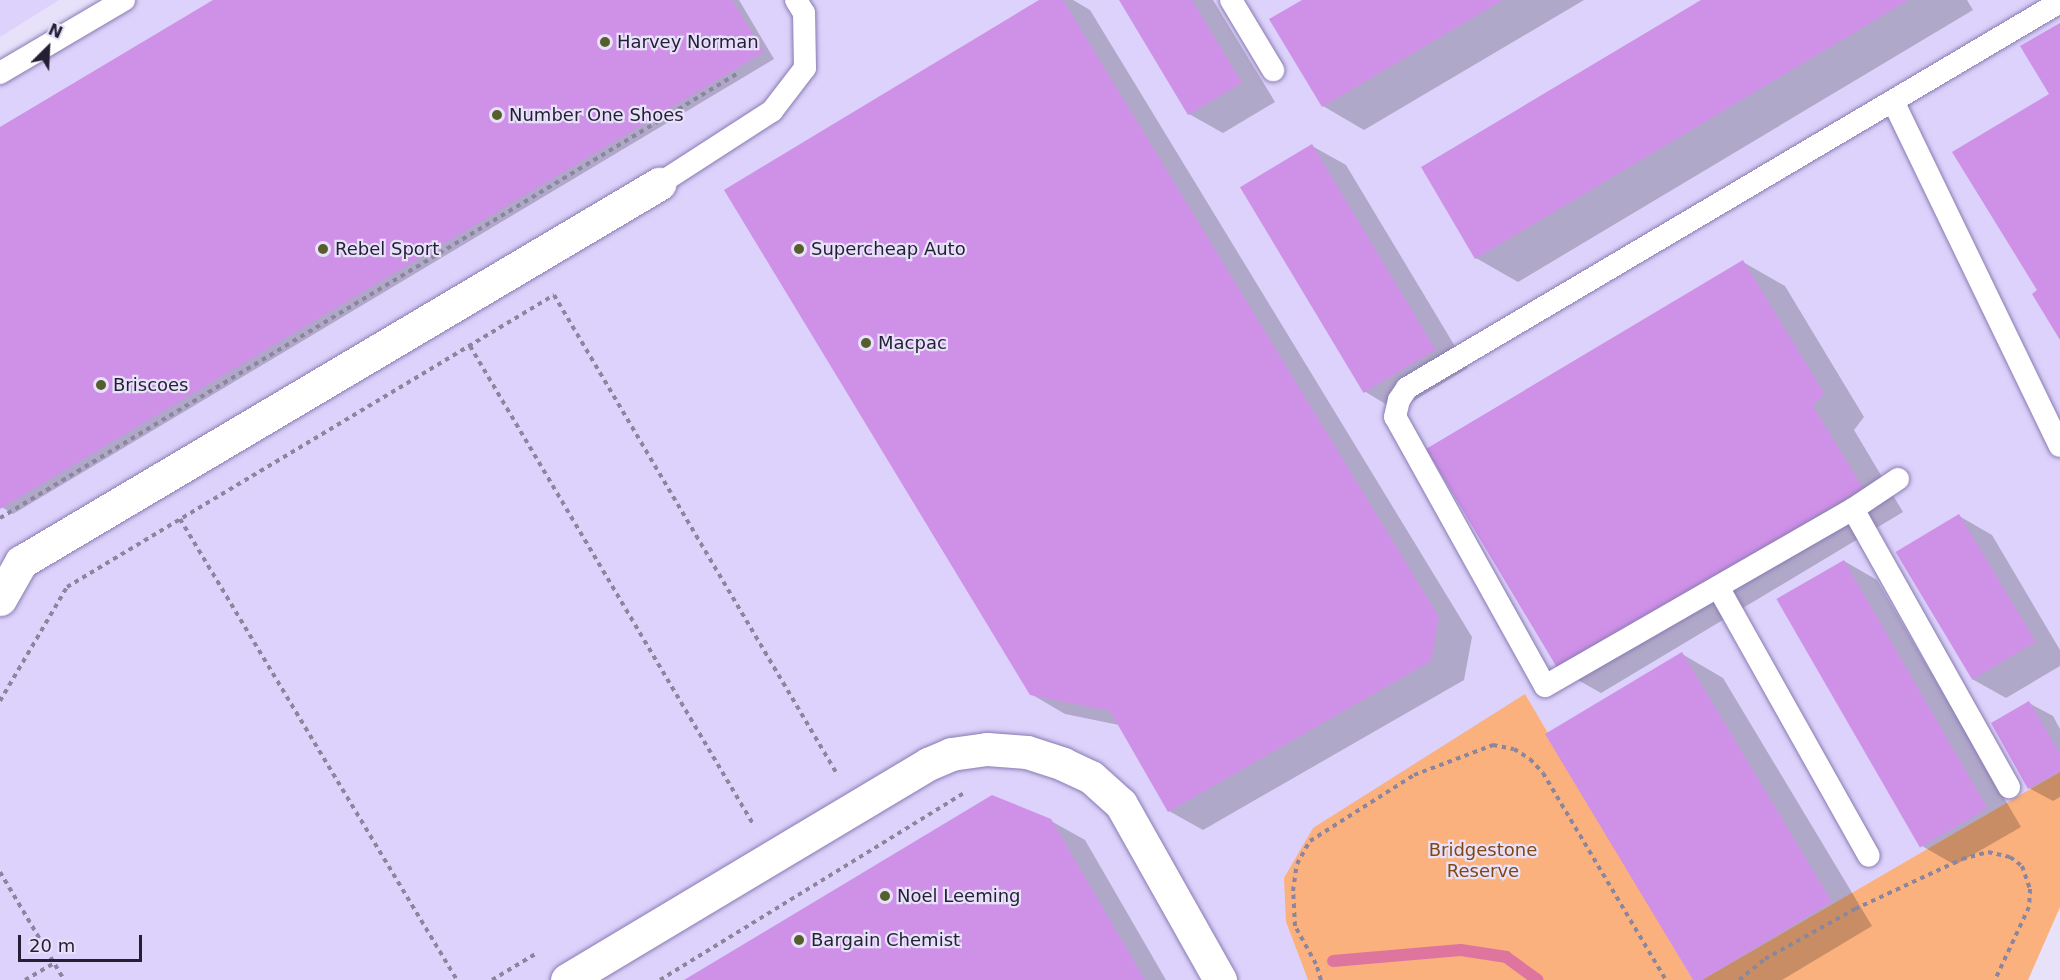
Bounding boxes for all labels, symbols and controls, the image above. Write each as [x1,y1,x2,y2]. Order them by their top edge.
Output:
north arrow [18,18,78,78]
text: N [46,20,65,42]
place label: Harvey Norman [617,31,759,53]
marker: Harvey Norman [598,35,612,49]
place label: Number One Shoes [509,104,684,126]
marker: Number One Shoes [490,108,504,122]
place label: Rebel Sport [335,238,439,260]
place label: Supercheap Auto [811,238,966,260]
marker: Rebel Sport [316,242,330,256]
marker: Supercheap Auto [792,242,806,256]
place label: Macpac [878,332,947,354]
marker: Macpac [859,336,873,350]
place label: Briscoes [113,374,188,396]
marker: Briscoes [94,378,108,392]
park label: Bridgestone Reserve [1429,840,1537,882]
place label: Noel Leeming [897,885,1021,907]
marker: Noel Leeming [878,889,892,903]
scale bar [21,923,146,961]
place label: Bargain Chemist [811,929,960,951]
marker: Bargain Chemist [792,933,806,947]
text: 20 m [29,935,75,956]

